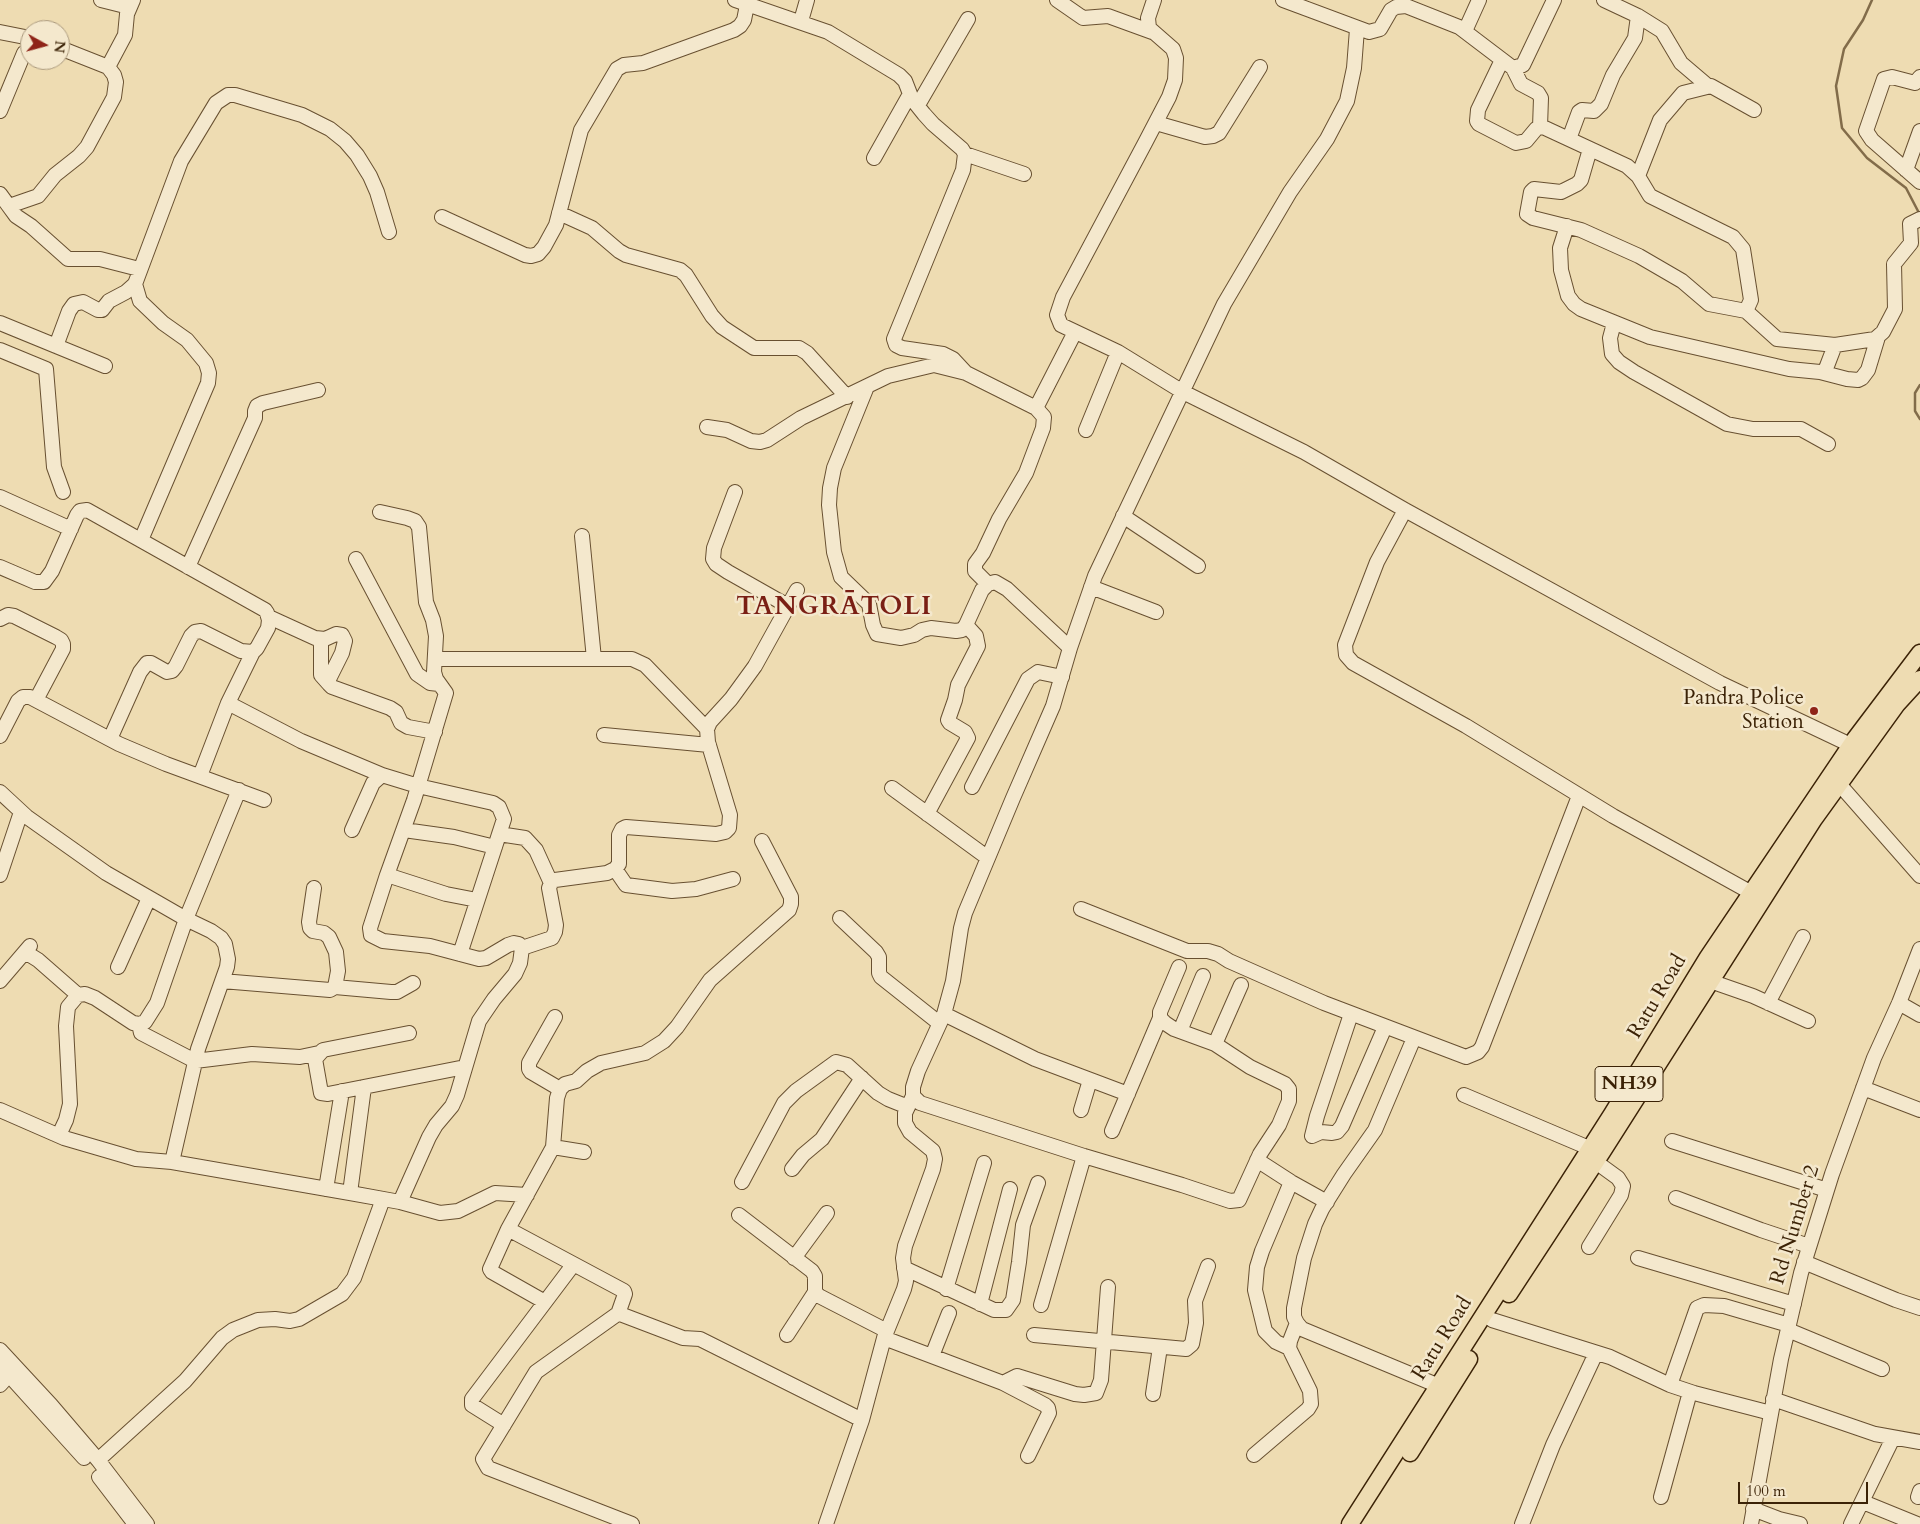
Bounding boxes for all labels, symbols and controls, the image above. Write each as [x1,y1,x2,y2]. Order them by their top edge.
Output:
north arrow [20,20,70,70]
text: N [49,40,70,54]
district label: TANGRĀTOLI [735,592,933,624]
place label: Pandra Police Station [1683,686,1804,736]
marker: Pandra Police Station [1808,705,1820,717]
street label: Ratu Road [1623,950,1693,1044]
road number: NH39 [1595,1066,1663,1102]
street label: Rd Number 2 [1766,1162,1826,1288]
street label: Ratu Road [1408,1293,1478,1385]
scale bar [1740,1472,1870,1504]
text: 100 m [1746,1481,1786,1501]

